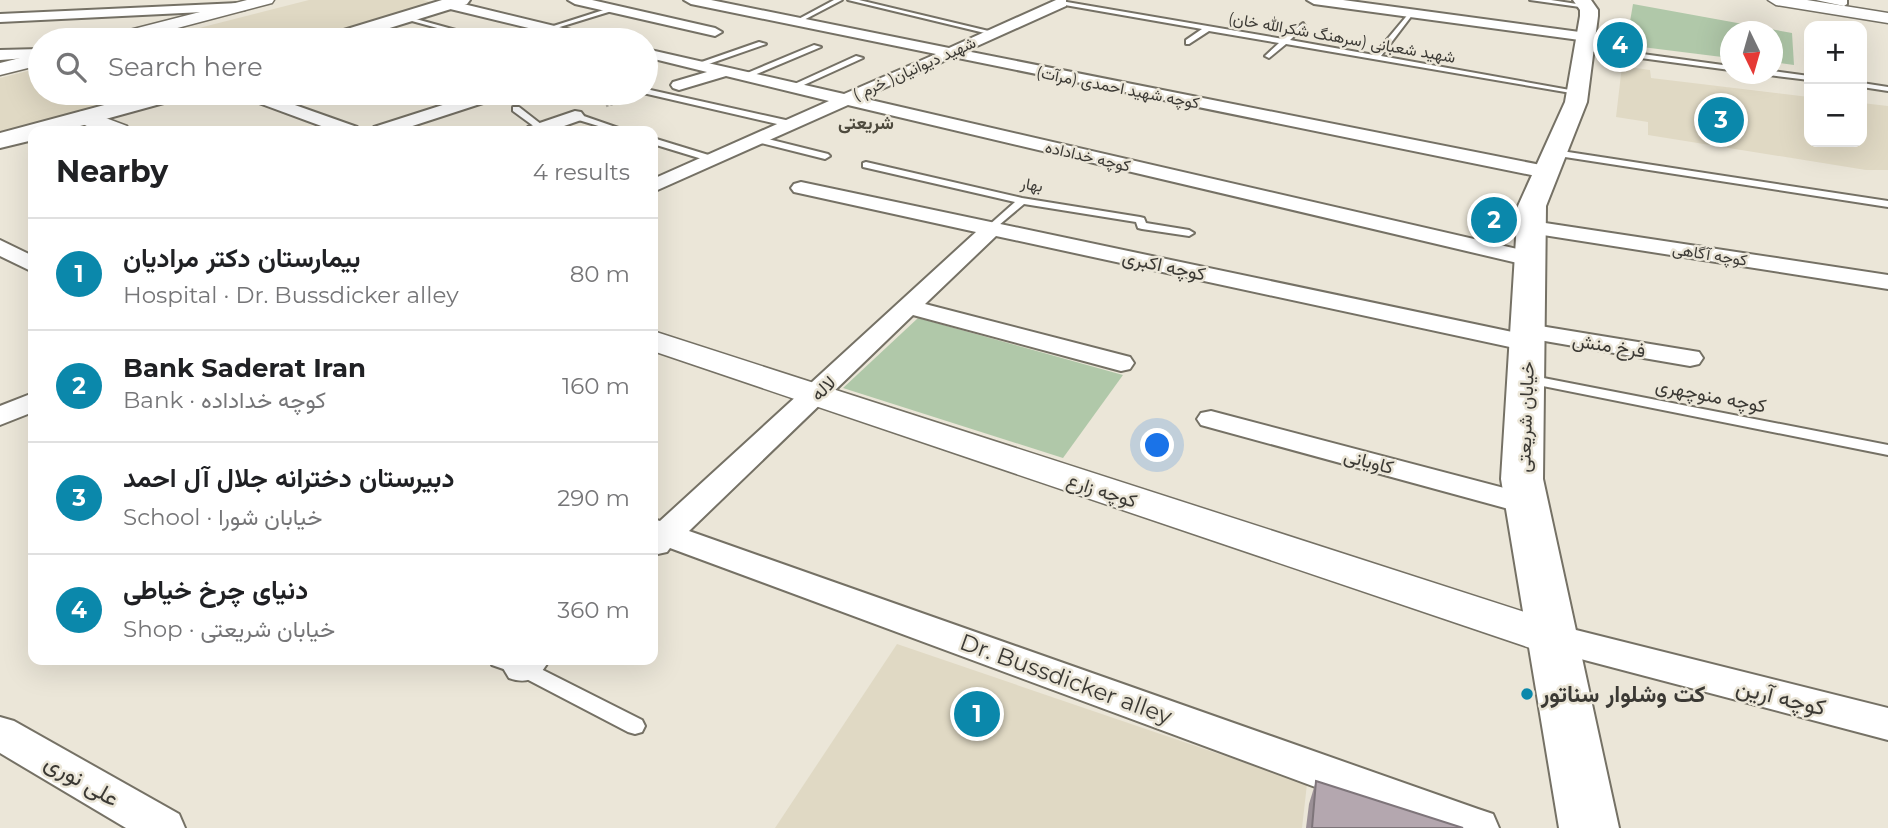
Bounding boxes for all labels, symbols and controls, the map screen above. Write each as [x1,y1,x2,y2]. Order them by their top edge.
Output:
street label: شهید شعبانی (سرهنگ شکرالله خان) [1227,8,1457,68]
pin: 4 [1597,19,1643,71]
north arrow [1720,21,1783,84]
map controls [1804,21,1867,147]
button: + [1804,21,1867,84]
search box [28,28,658,105]
street label: شهید دیوانیان( خرم ) [850,33,979,105]
icon: search [52,48,90,86]
text: Search here [108,51,263,83]
street label: کوچه شهید احمدی (مرآت) [1034,62,1201,115]
button: − [1804,84,1867,147]
pin: 3 [1698,94,1744,146]
district label: شریعتی [838,112,894,134]
street label: کوچه خداداده [1043,137,1132,177]
text: Nearby [56,153,168,190]
text: 4 results [533,158,630,186]
street label: بهار [1018,173,1045,197]
pin: 2 [1471,194,1517,246]
street label: کوچه آگاهی [1671,239,1749,272]
text: بیمارستان دکتر مرادیان [123,242,361,274]
street label: کوچه اکبری [1120,245,1208,287]
text: 1 [74,260,84,288]
text: 80 m [570,260,630,288]
text: Hospital · Dr. Bussdicker alley [123,281,459,309]
street label: فرخ منش [1571,328,1647,364]
text: Bank Saderat Iran [123,352,366,384]
street label: خیابان شریعتی [1512,361,1539,473]
street label: لاله [806,371,841,406]
text: 2 [72,372,86,400]
text: 160 m [562,372,630,400]
street label: کوچه منوچهری [1653,373,1768,419]
text: Bank · کوچه خداداده [123,386,326,414]
your location [1140,428,1174,462]
street label: کاویانی [1342,444,1396,479]
text: دبیرستان دخترانه جلال آل احمد [123,462,455,494]
street label: کوچه زارع [1063,468,1140,514]
text: 3 [72,484,86,512]
text: 290 m [557,484,630,512]
text: School · خیابان شورا [123,503,323,531]
text: دنیای چرخ خیاطی [123,574,308,606]
text: 4 [71,596,87,624]
text: 360 m [557,596,630,624]
text: Shop · خیابان شریعتی [123,615,335,643]
street label: Dr. Bussdicker alley [956,628,1176,731]
street label: کوچه آرین [1733,672,1829,724]
place label: کت وشلوار سناتور [1540,680,1706,709]
marker: کت وشلوار سناتور [1519,686,1535,702]
pin: 1 [954,688,1000,740]
street label: علی نوری [39,748,124,813]

